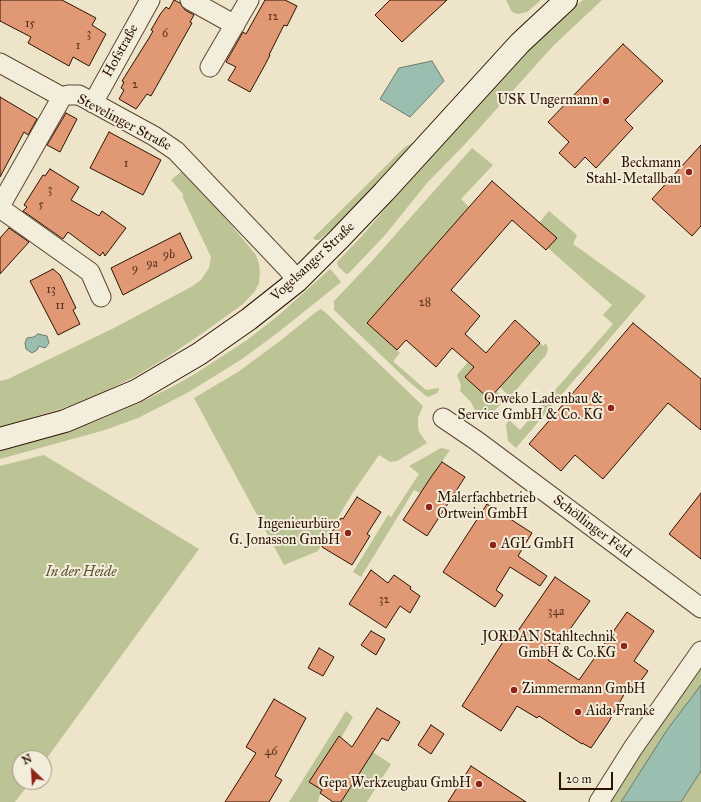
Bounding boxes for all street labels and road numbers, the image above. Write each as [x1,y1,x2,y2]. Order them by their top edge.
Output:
street label: Hofstraße [100,22,142,80]
street label: Stevelinger Straße [74,91,174,155]
street label: Vogelsanger Straße [268,219,358,305]
street label: Schöllinger Feld [549,492,635,562]

